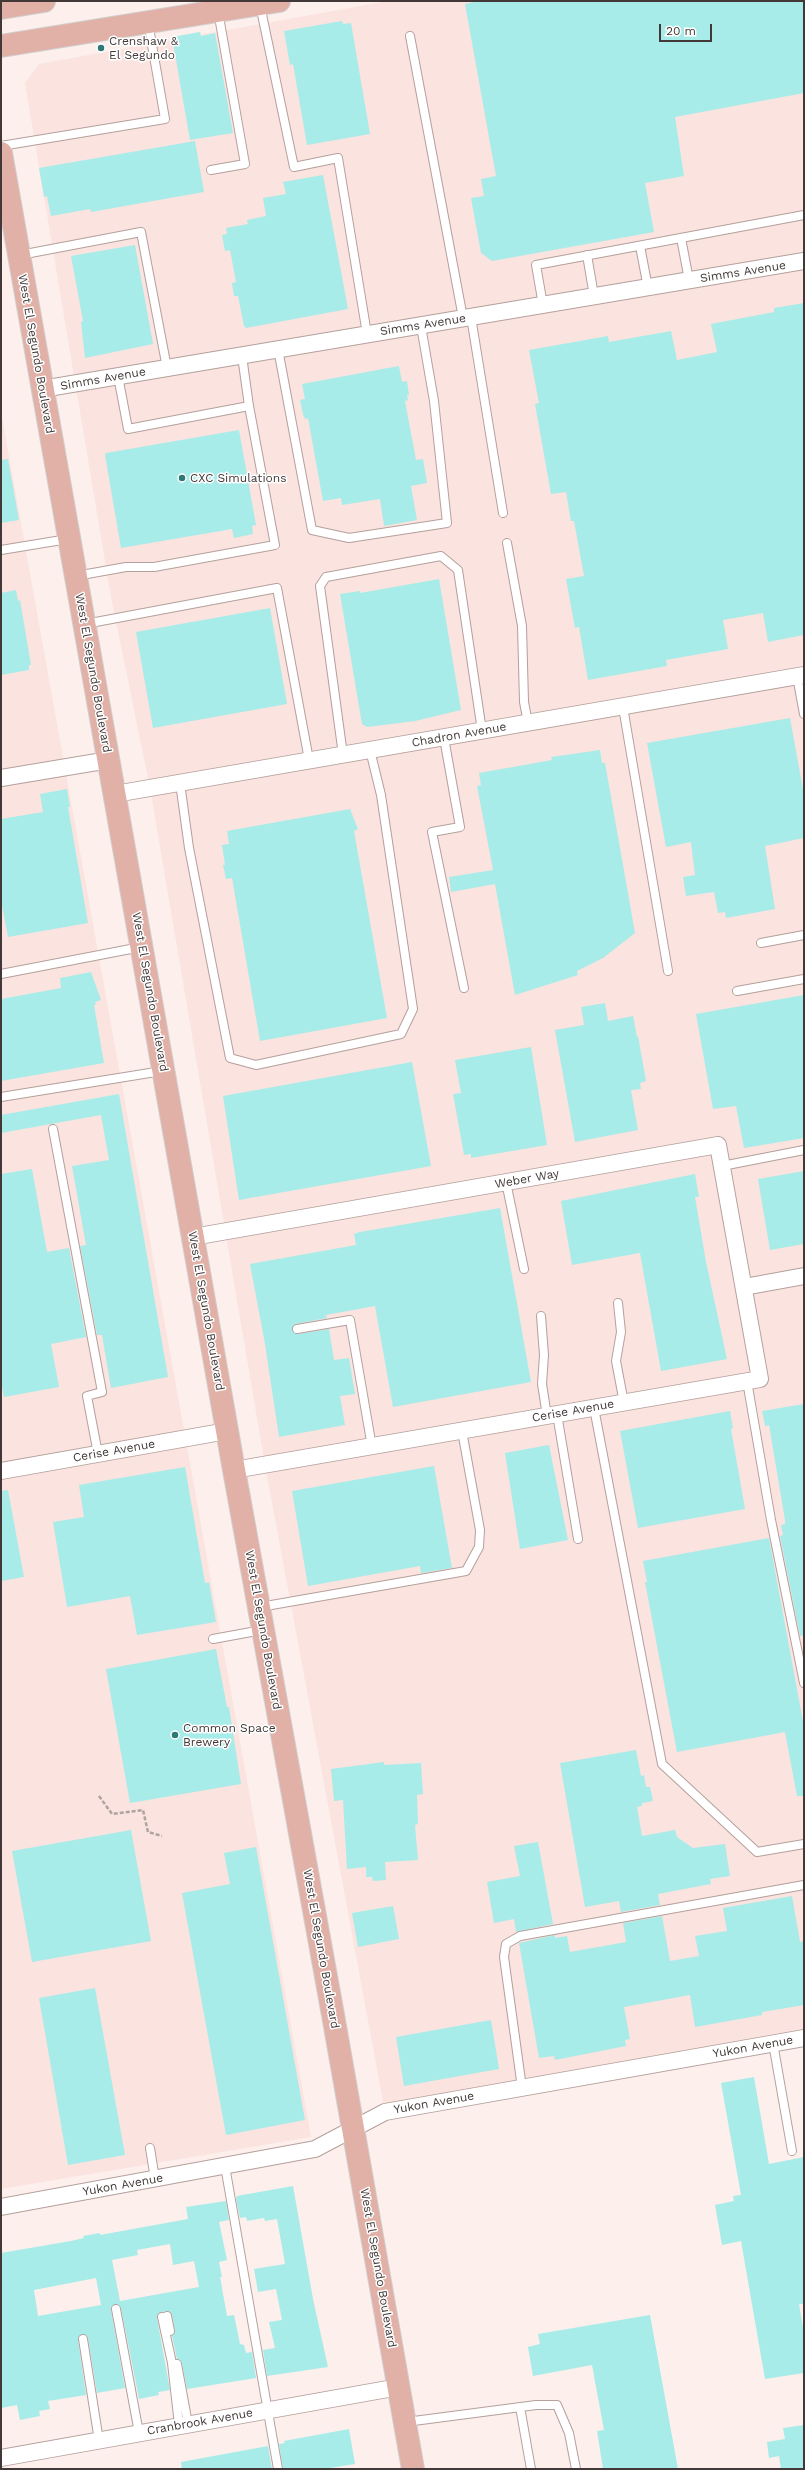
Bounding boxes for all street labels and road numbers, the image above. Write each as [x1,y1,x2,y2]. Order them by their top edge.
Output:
street label: Simms Avenue [699,258,787,286]
street label: West El Segundo Boulevard [15,273,57,435]
street label: Simms Avenue [379,311,467,339]
street label: Simms Avenue [59,364,147,394]
street label: West El Segundo Boulevard [72,592,114,754]
street label: Chadron Avenue [411,720,507,750]
street label: West El Segundo Boulevard [129,911,171,1073]
street label: Weber Way [494,1166,560,1192]
street label: West El Segundo Boulevard [185,1230,227,1392]
street label: Cerise Avenue [531,1397,615,1425]
street label: Cerise Avenue [72,1437,156,1465]
street label: West El Segundo Boulevard [242,1549,284,1711]
street label: West El Segundo Boulevard [300,1868,342,2030]
street label: Yukon Avenue [712,2033,794,2061]
street label: Yukon Avenue [393,2089,475,2117]
street label: Yukon Avenue [82,2171,164,2199]
street label: West El Segundo Boulevard [357,2187,399,2349]
street label: Cranbrook Avenue [146,2406,254,2438]

